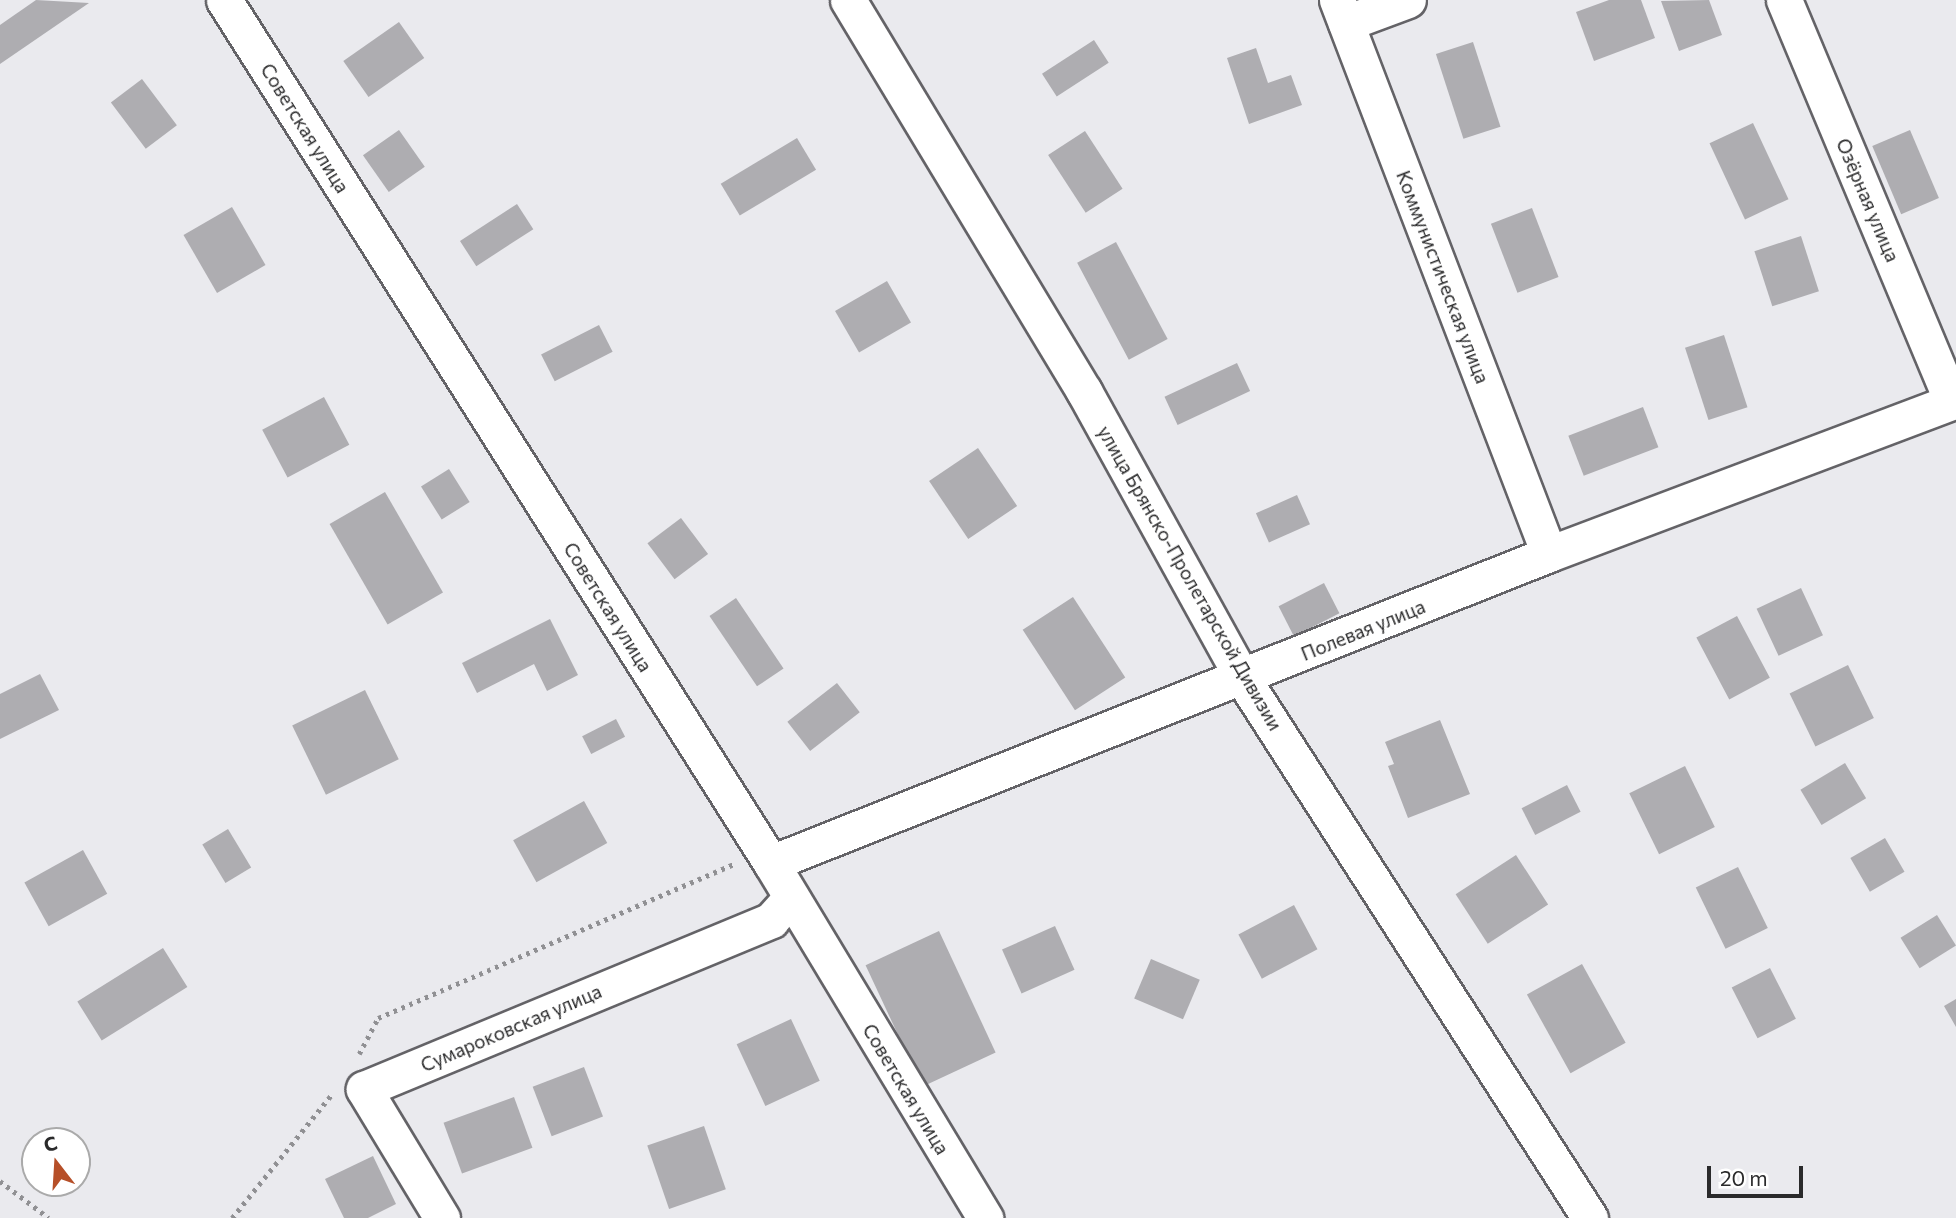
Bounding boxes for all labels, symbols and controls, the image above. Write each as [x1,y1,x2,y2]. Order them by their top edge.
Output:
street label: Советская улица [256,59,354,197]
street label: Озёрная улица [1832,135,1904,265]
street label: Коммунистическая улица [1392,167,1494,387]
street label: улица Брянско-Пролетарской Дивизии [1093,422,1287,734]
street label: Советская улица [559,538,657,676]
street label: Полевая улица [1298,595,1428,665]
street label: Сумароковская улица [417,980,605,1076]
street label: Советская улица [858,1020,954,1158]
north arrow [21,1127,91,1197]
text: С [41,1130,60,1156]
scale bar [1711,1152,1807,1196]
text: 20 m [1720,1165,1768,1190]

